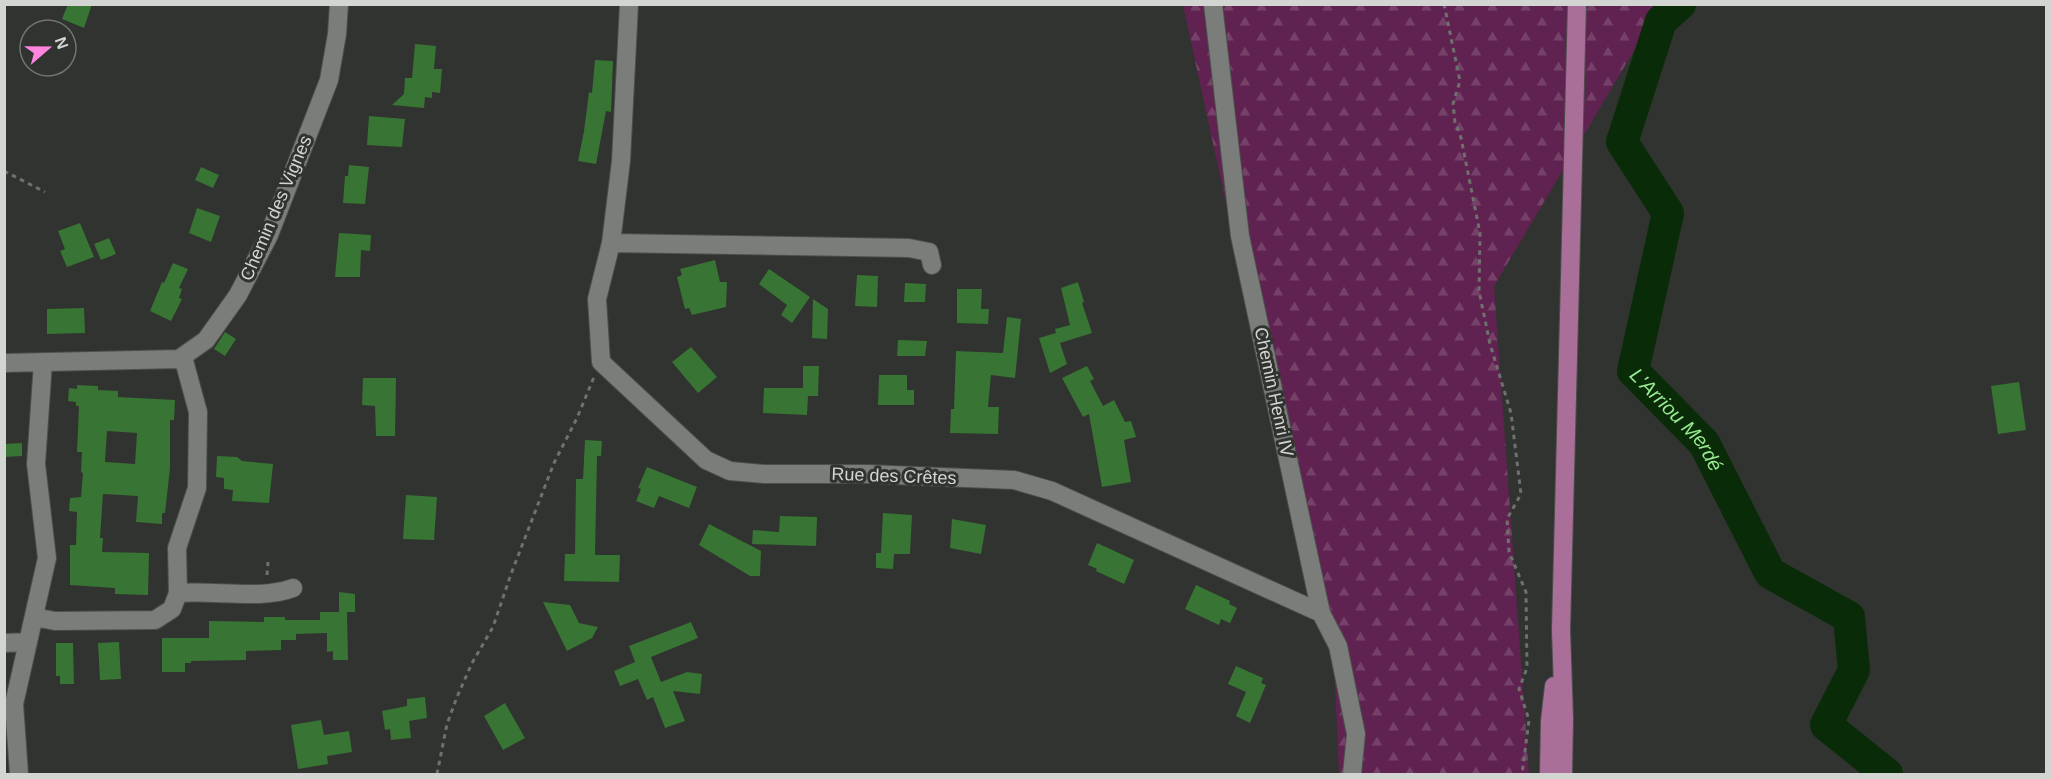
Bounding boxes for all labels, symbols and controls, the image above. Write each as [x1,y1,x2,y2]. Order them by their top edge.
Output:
north arrow [18,18,78,78]
text: N [52,35,72,51]
street label: Chemin des Vignes [236,132,316,284]
street label: Chemin Henri IV [1250,325,1298,459]
water label: L'Arriou Merdé [1626,364,1727,475]
street label: Rue des Crêtes [831,464,957,488]

